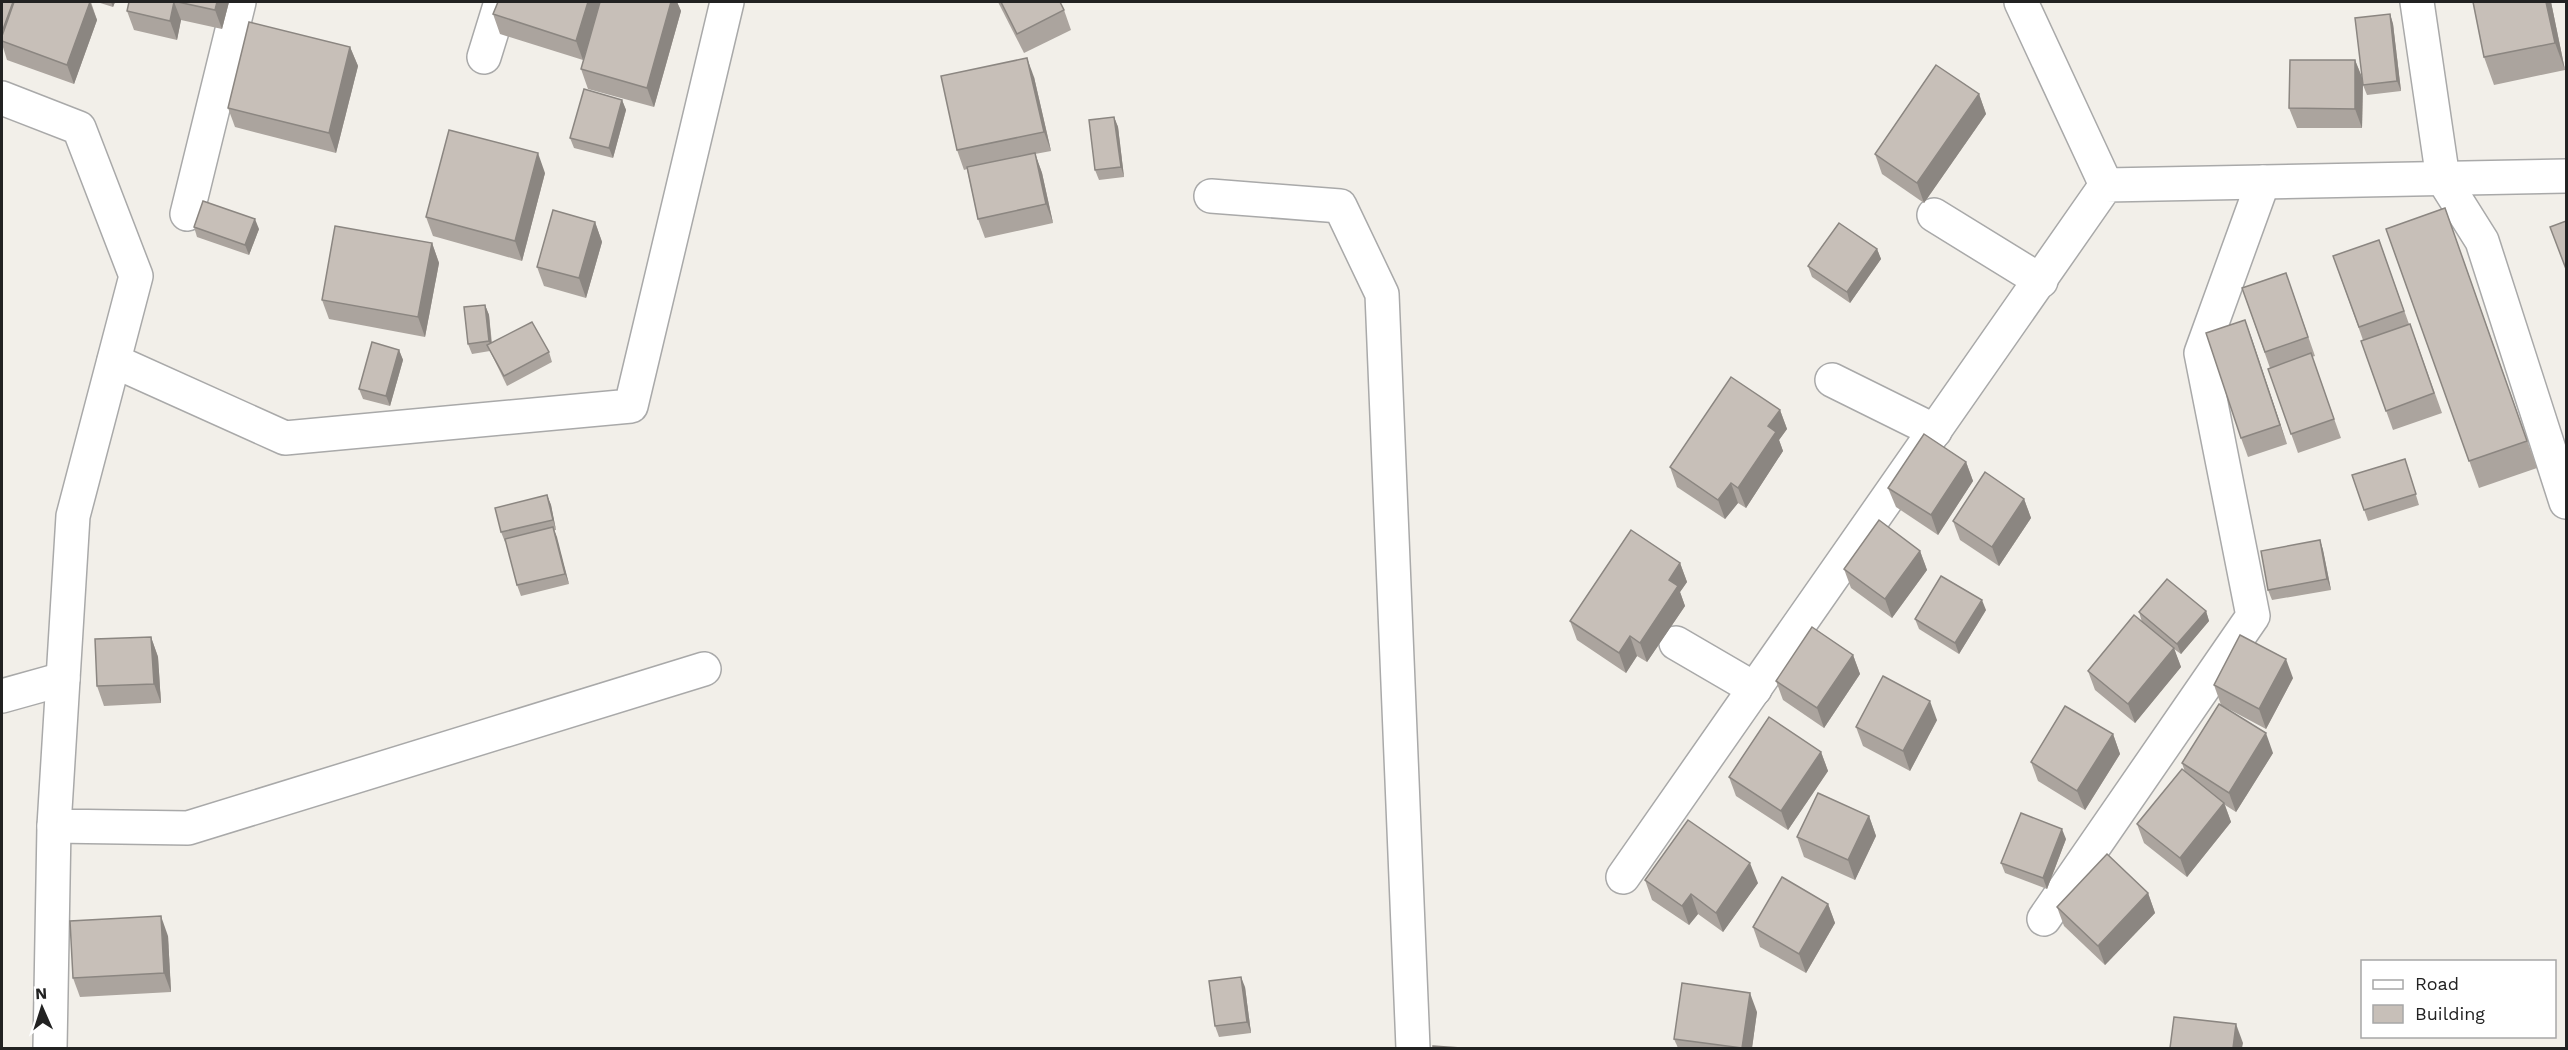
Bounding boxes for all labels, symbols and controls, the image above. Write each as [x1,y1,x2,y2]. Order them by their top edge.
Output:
legend [2361,960,2556,1038]
text: Road [2415,973,2459,994]
north arrow [12,978,72,1038]
text: N [35,984,48,1003]
text: Building [2415,1003,2485,1024]

